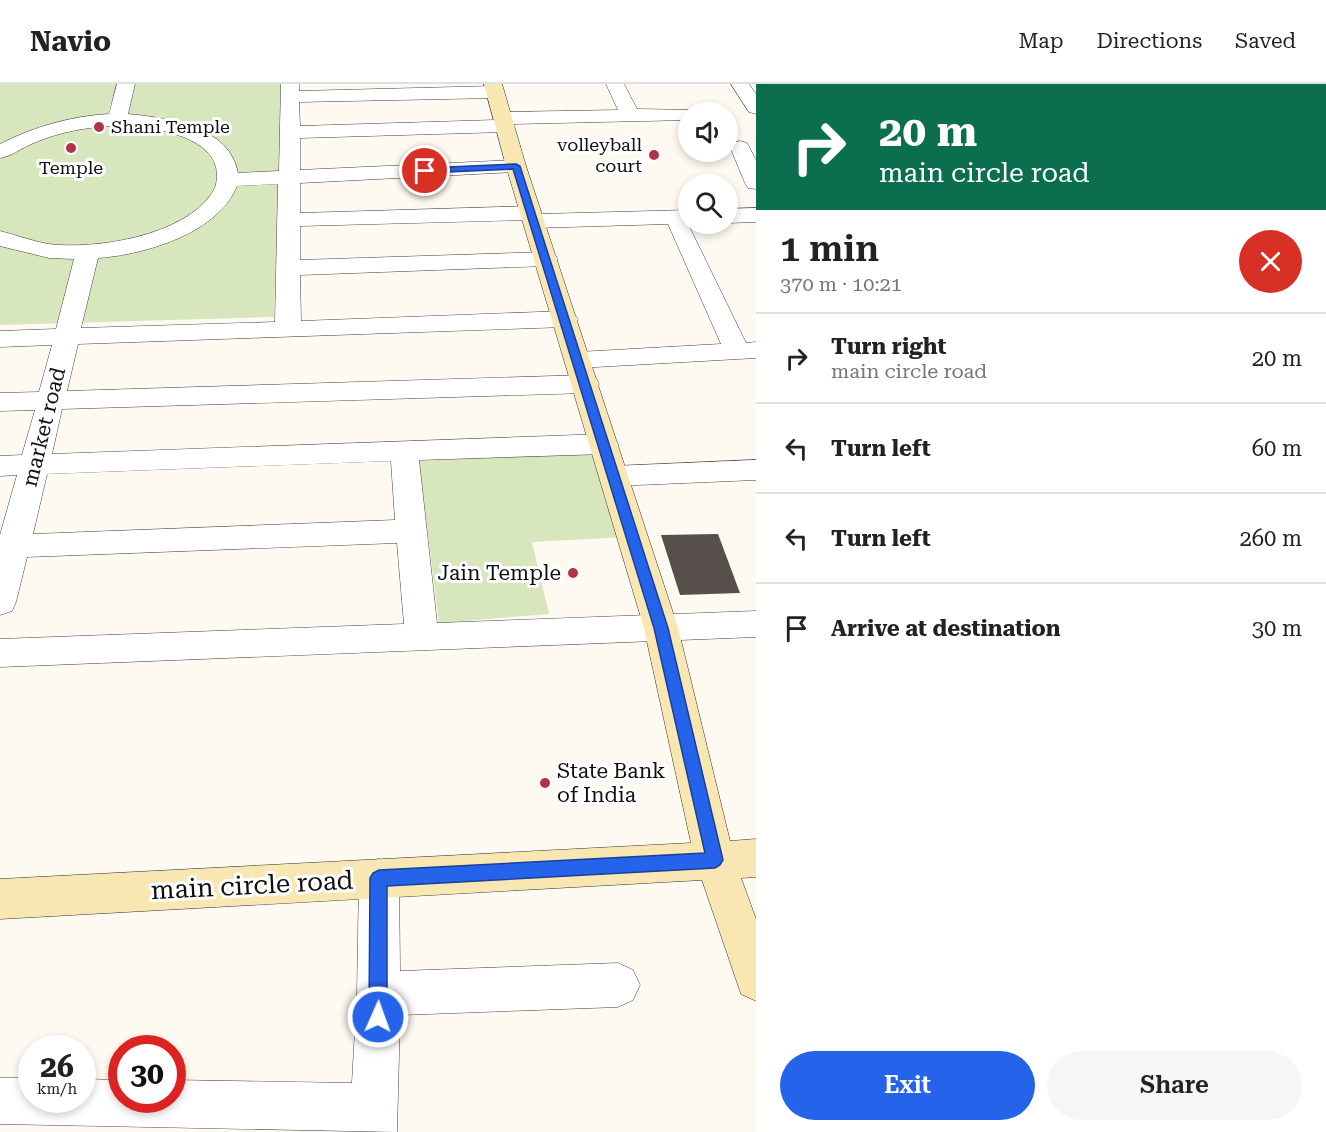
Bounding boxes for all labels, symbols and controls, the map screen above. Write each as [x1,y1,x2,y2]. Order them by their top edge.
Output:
text: Navio [30,25,111,58]
text: Map [1019,29,1063,53]
text: Directions [1096,29,1202,53]
text: Saved [1235,29,1296,53]
map controls [678,102,738,234]
button: sound [678,102,738,162]
text: 20 m [879,107,977,156]
icon: right [780,108,858,186]
place label: Shani Temple [111,116,230,137]
marker: Shani Temple [92,120,106,134]
place label: volleyball court [557,134,642,176]
marker: Temple [64,141,78,155]
pin [399,145,450,196]
marker: volleyball court [647,148,661,162]
icon: arrive [408,154,441,187]
place label: Temple [39,157,103,178]
text: main circle road [879,157,1090,189]
button: search [678,174,738,234]
text: 1 min [780,228,879,270]
button: close [1239,230,1302,293]
text: 370 m · 10:21 [780,272,902,296]
text: Turn right [831,334,946,359]
icon: right [780,342,813,375]
text: 20 m [1252,346,1302,371]
text: main circle road [831,359,987,383]
street label: market road [18,364,71,489]
icon: left [780,432,813,465]
text: Turn left [831,436,931,461]
text: 60 m [1252,436,1302,461]
icon: left [780,522,813,555]
text: Turn left [831,526,931,551]
text: 260 m [1239,526,1302,551]
place label: Jain Temple [438,561,561,585]
marker: Jain Temple [566,566,580,580]
icon: arrive [780,612,813,645]
text: Arrive at destination [831,616,1060,641]
text: 30 m [1252,616,1302,641]
place label: State Bank of India [557,759,665,807]
marker: State Bank of India [538,776,552,790]
street label: main circle road [150,865,354,905]
position arrow [346,985,410,1049]
speed limit sign: 30 [108,1035,186,1113]
text: 26 [40,1049,74,1084]
button: Exit [780,1051,1035,1120]
button: Share [1047,1051,1302,1120]
text: km/h [37,1080,77,1098]

